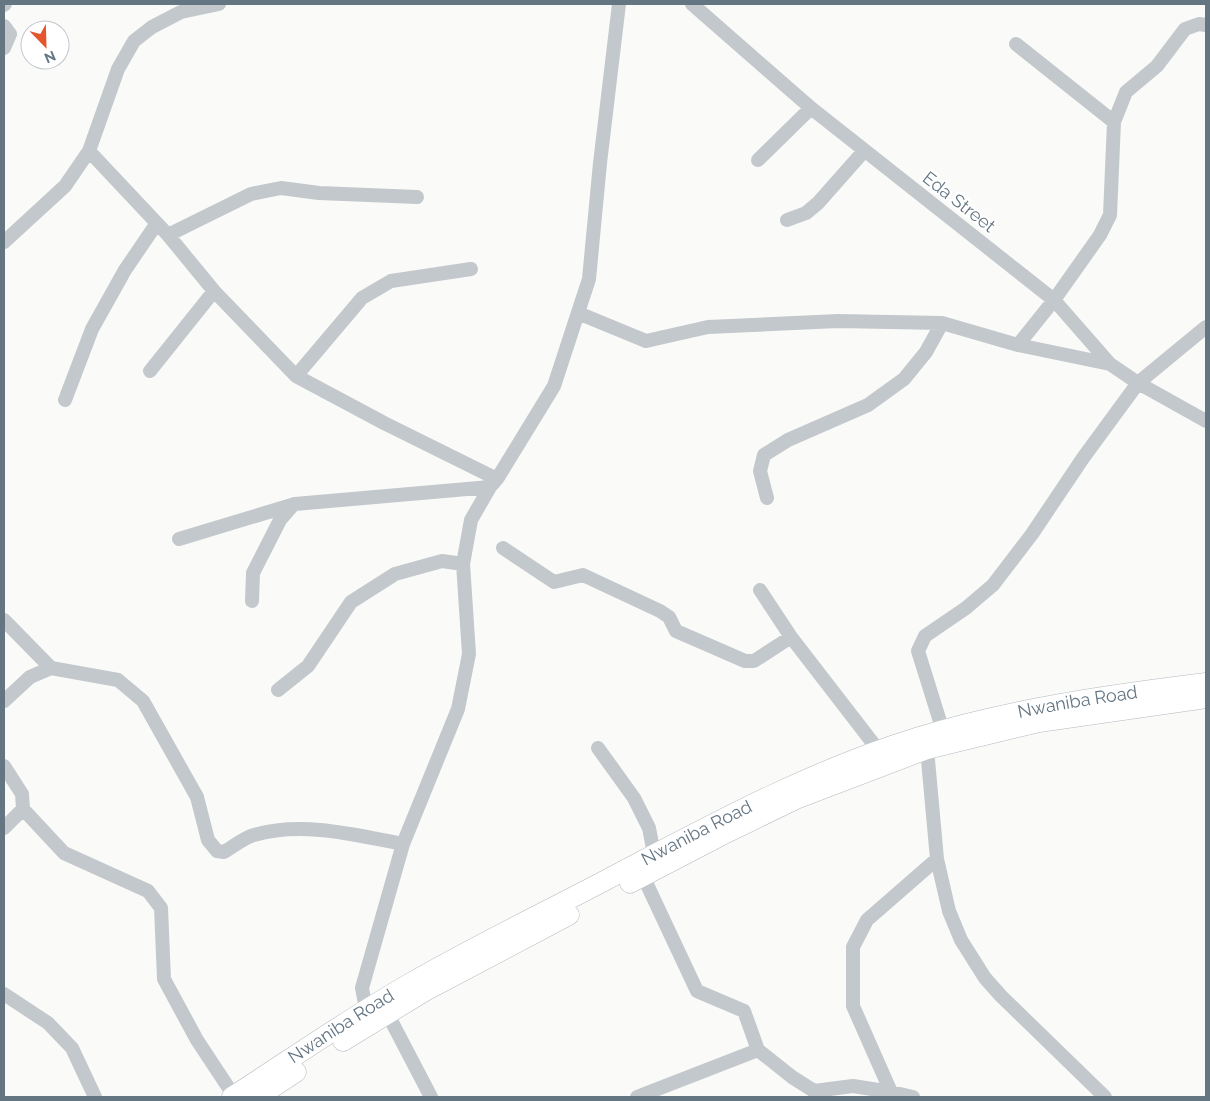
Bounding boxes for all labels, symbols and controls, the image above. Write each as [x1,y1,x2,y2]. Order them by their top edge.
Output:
north arrow [20,20,70,70]
text: N [42,48,58,66]
street label: Eda Street [919,167,1000,236]
street label: Nwaniba Road [1016,681,1139,722]
street label: Nwaniba Road [638,795,755,869]
street label: Nwaniba Road [284,984,397,1067]

